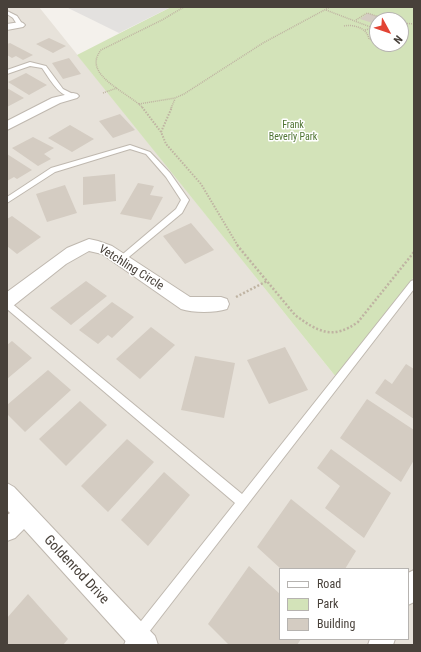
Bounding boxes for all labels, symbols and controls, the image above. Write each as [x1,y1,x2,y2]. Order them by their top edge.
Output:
north arrow [369,12,409,52]
text: N [391,33,405,46]
park label: Frank Beverly Park [269,119,317,142]
street label: Vetchling Circle [96,242,166,294]
street label: Goldenrod Drive [40,532,112,608]
legend [279,568,409,640]
text: Road [317,577,341,591]
text: Park [317,597,338,611]
text: Building [317,617,355,631]

